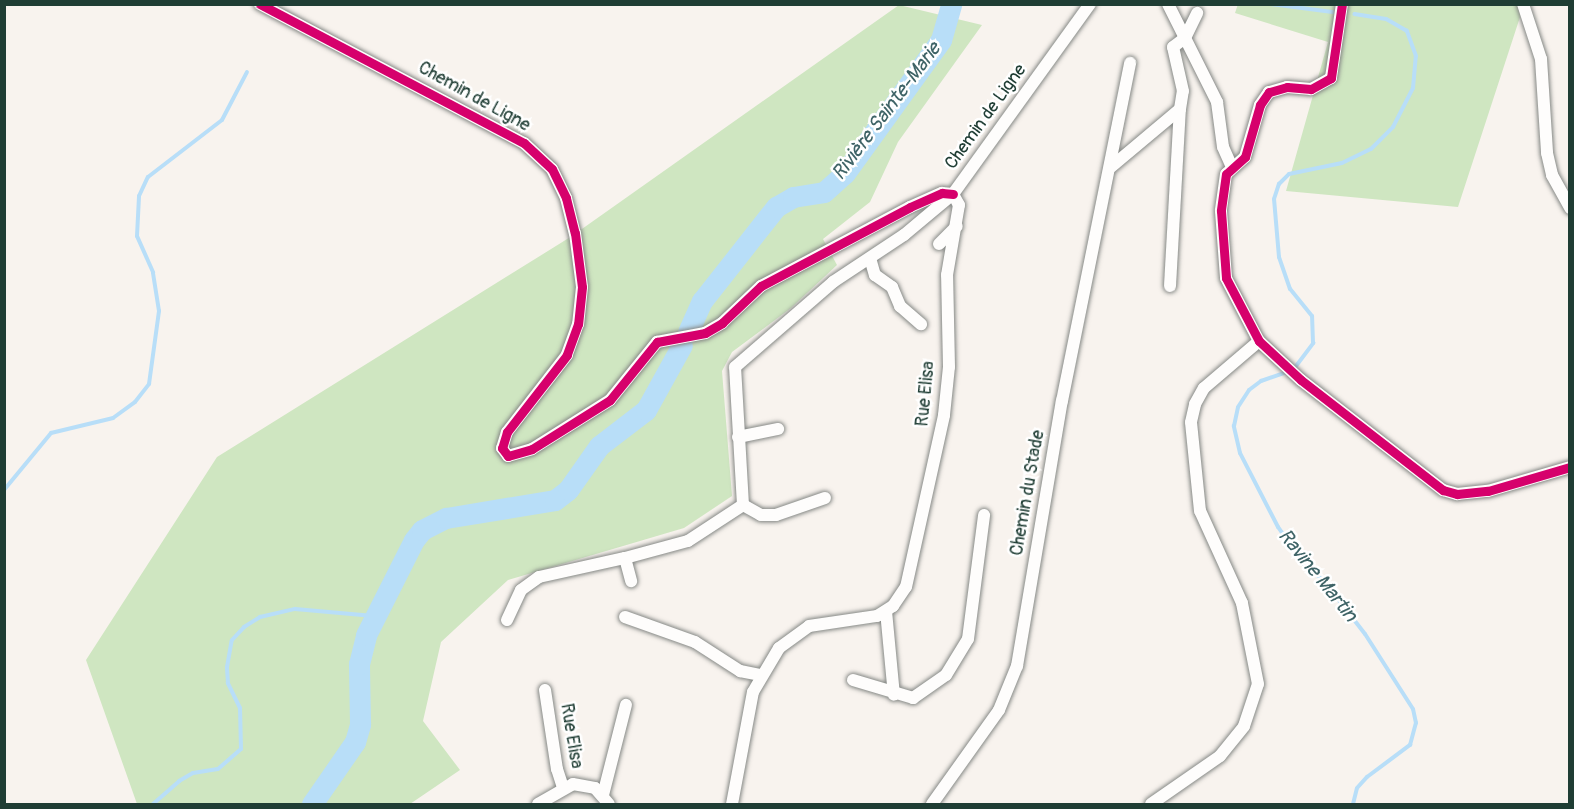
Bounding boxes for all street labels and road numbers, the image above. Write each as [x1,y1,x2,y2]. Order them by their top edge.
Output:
street label: Chemin de Ligne [414,57,534,137]
street label: Chemin de Ligne [941,60,1031,174]
street label: Rue Elisa [912,360,940,428]
street label: Chemin du Stade [1006,429,1050,557]
street label: Rue Elisa [555,702,587,770]

